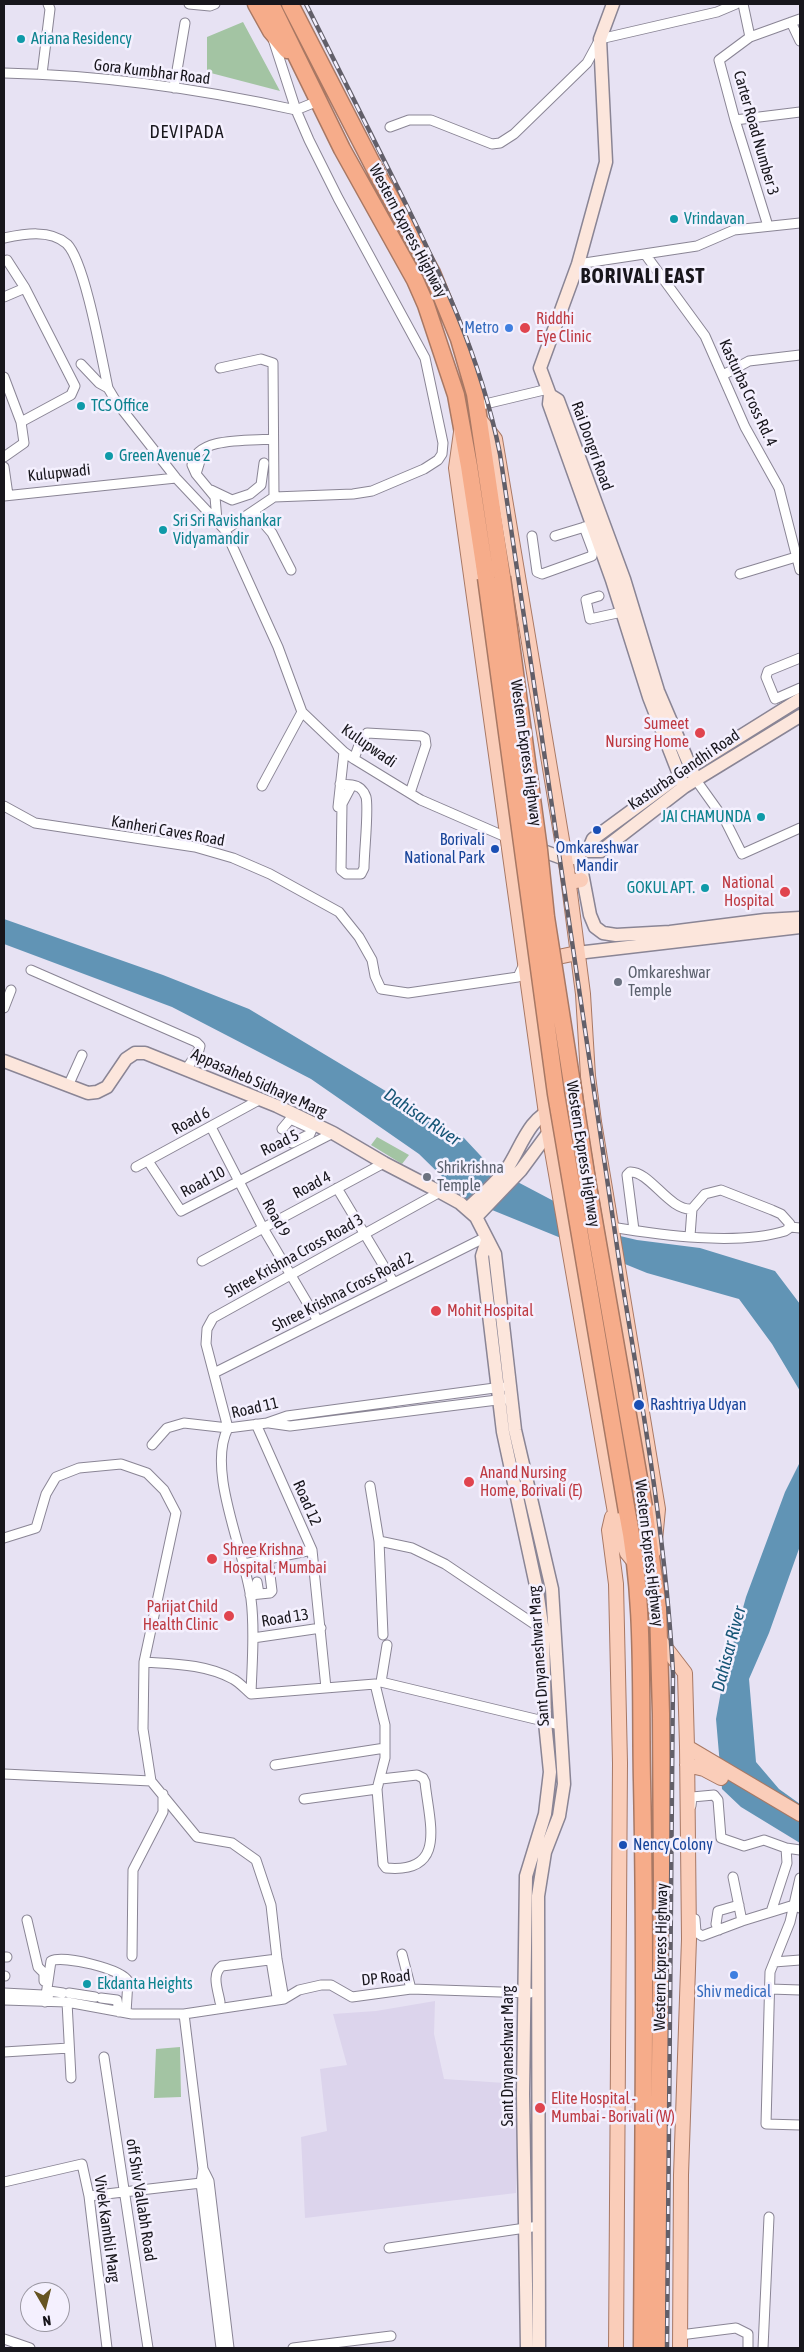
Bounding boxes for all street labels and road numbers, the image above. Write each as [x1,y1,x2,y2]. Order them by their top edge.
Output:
street label: Gora Kumbhar Road [93,55,211,89]
street label: Carter Road Number 3 [729,69,783,197]
street label: Western Express Highway [365,161,451,301]
street label: Kasturba Cross Rd. 4 [715,336,781,450]
street label: Rai Dongri Road [567,399,617,493]
street label: Kulupwadi [27,460,91,486]
street label: Western Express Highway [506,678,546,828]
street label: Kulupwadi [338,720,400,772]
street label: Kasturba Gandhi Road [625,726,743,814]
street label: Kanheri Caves Road [110,812,226,850]
street label: Appasaheb Sidhaye Marg [188,1044,330,1122]
street label: Western Express Highway [562,1080,604,1228]
street label: Road 6 [169,1103,213,1139]
street label: Road 5 [258,1126,302,1160]
street label: Road 10 [177,1162,229,1202]
street label: Road 4 [290,1167,334,1203]
street label: Road 9 [258,1196,294,1240]
street label: Shree Krishna Cross Road 3 [221,1210,367,1302]
street label: Shree Krishna Cross Road 2 [269,1248,417,1336]
street label: Road 11 [230,1393,280,1423]
street label: Road 12 [289,1477,325,1529]
street label: Western Express Highway [630,1478,668,1628]
street label: Sant Dnyaneshwar Marg [525,1585,553,1727]
street label: Road 13 [260,1605,310,1631]
street label: Western Express Highway [650,1883,672,2031]
street label: DP Road [360,1966,412,1990]
street label: Sant Dnyaneshwar Marg [498,1986,518,2126]
street label: off Shiv Vallabh Road [122,2137,160,2263]
street label: Vivek Kambli Marg [90,2174,124,2284]

